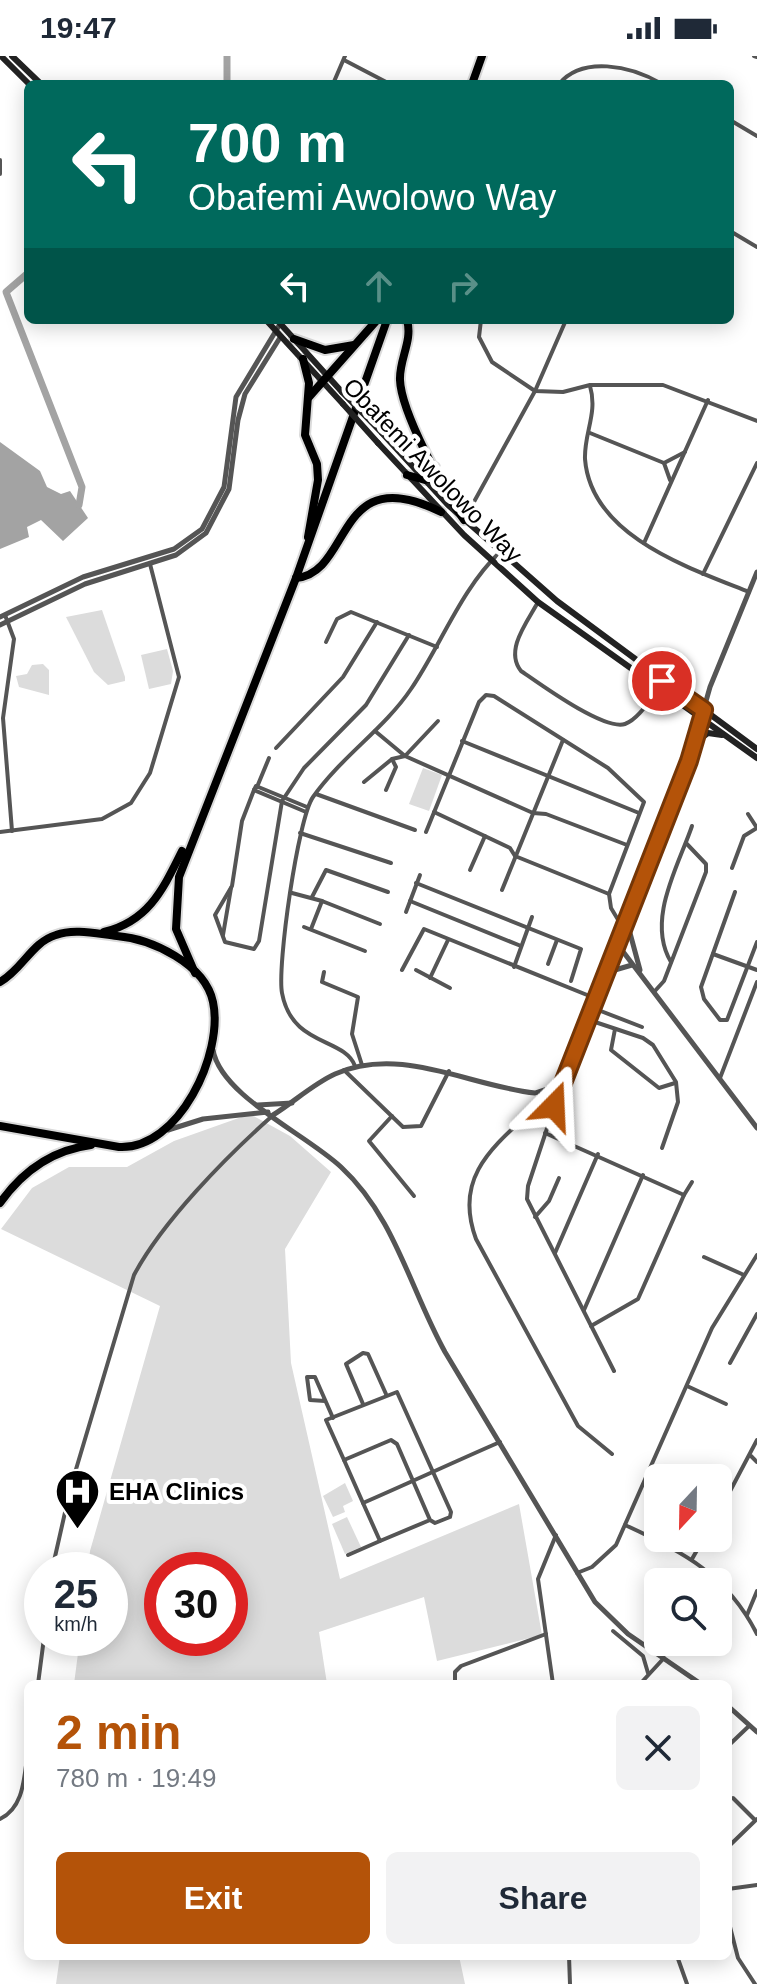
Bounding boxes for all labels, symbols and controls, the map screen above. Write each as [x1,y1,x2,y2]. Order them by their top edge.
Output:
text: 19:47 [40,11,117,44]
text: 700 m [188,111,347,174]
icon: left [56,112,160,216]
text: Obafemi Awolowo Way [188,177,556,218]
icon: left [273,264,317,308]
icon: ahead [357,264,401,308]
icon: right [441,264,485,308]
street label: Obafemi Awolowo Way [338,372,528,568]
pin [628,647,696,715]
icon: arrive [640,659,684,703]
position arrow [512,1064,596,1148]
north arrow [644,1464,732,1552]
map controls [644,1464,732,1656]
hospital icon: EHA Clinics [54,1467,102,1530]
place label: EHA Clinics [109,1478,244,1505]
speed limit sign: 30 [144,1552,248,1656]
button: search [644,1568,732,1656]
text: 25 [54,1572,98,1616]
text: km/h [54,1613,98,1635]
text: 2 min [56,1706,181,1759]
button: close [616,1706,700,1790]
text: 780 m · 19:49 [56,1763,216,1793]
button: Exit [56,1852,370,1944]
button: Share [386,1852,700,1944]

